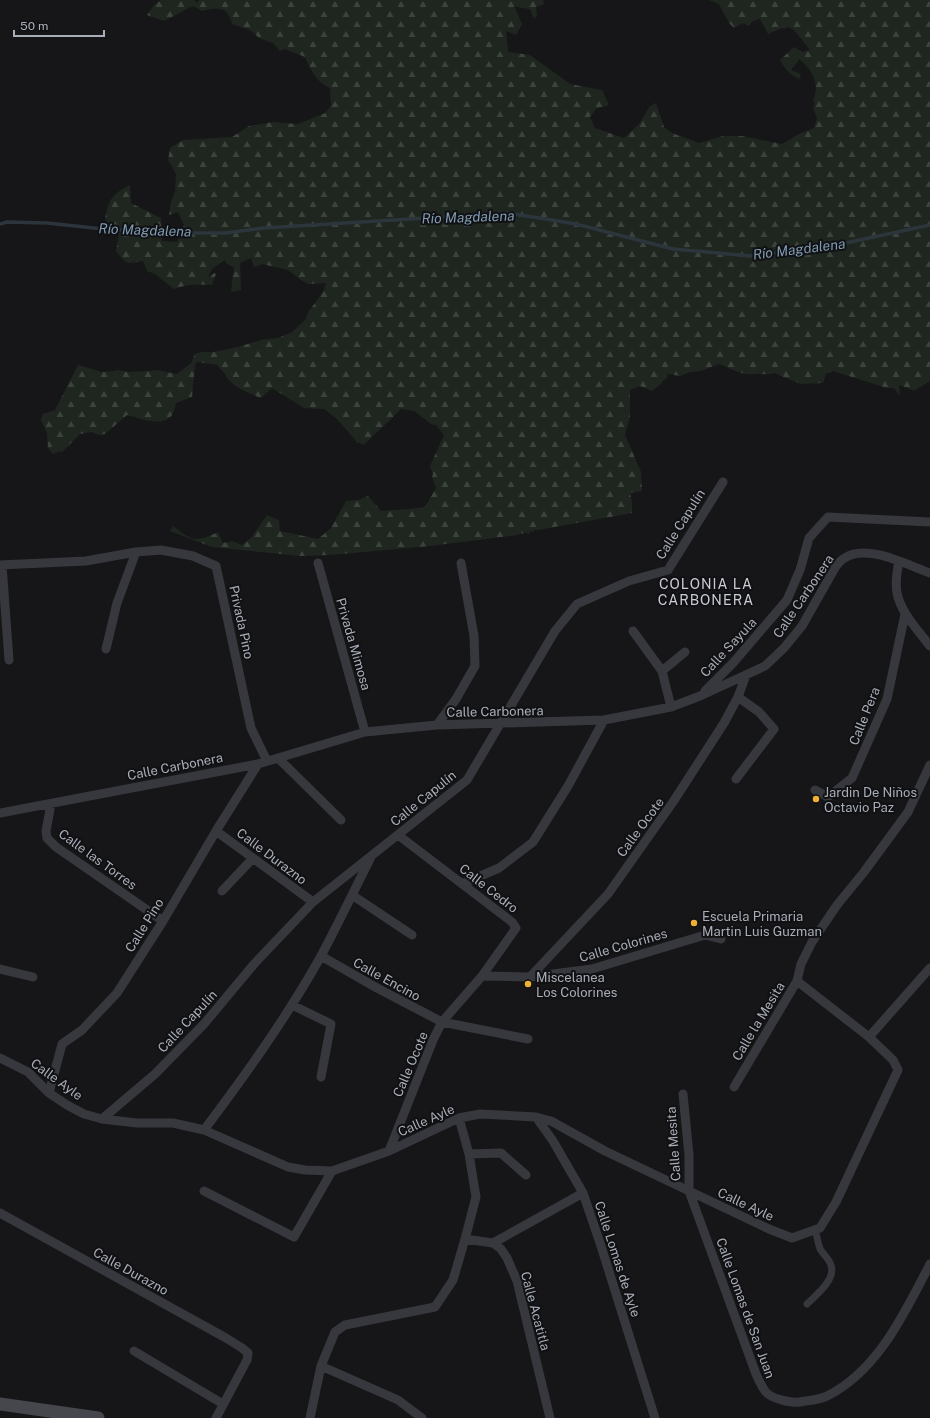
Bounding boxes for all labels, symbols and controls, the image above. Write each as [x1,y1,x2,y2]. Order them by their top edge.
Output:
scale bar [14,12,104,38]
text: 50 m [20,19,48,33]
water label: Río Magdalena [421,207,515,227]
water label: Río Magdalena [98,220,192,240]
water label: Río Magdalena [752,235,846,263]
street label: Calle Capulín [653,486,708,562]
street label: Calle Carbonera [770,552,837,641]
district label: COLONIA LA CARBONERA [658,576,754,608]
street label: Privada Pino [226,584,257,660]
street label: Privada Mimosa [333,596,374,692]
street label: Calle Sayula [697,615,759,680]
street label: Calle Pera [846,685,883,747]
street label: Calle Carbonera [446,703,544,720]
street label: Calle Carbonera [126,750,224,783]
street label: Calle Capulín [388,767,459,829]
place label: Jardin De Niños Octavio Paz [824,785,917,815]
marker: Jardin De Niños Octavio Paz [811,794,821,804]
street label: Calle Ocote [614,795,667,860]
street label: Calle Durazno [234,825,310,888]
street label: Calle las Torres [56,826,140,893]
street label: Calle Cedro [456,861,521,916]
street label: Calle Pino [122,896,167,955]
place label: Escuela Primaria Martin Luis Guzman [702,909,822,939]
marker: Escuela Primaria Martin Luis Guzman [689,918,699,928]
street label: Calle Colorines [577,926,669,965]
street label: Calle Encino [351,955,423,1004]
place label: Miscelanea Los Colorines [536,970,617,1000]
marker: Miscelanea Los Colorines [523,979,533,989]
street label: Calle la Mesita [729,979,788,1063]
street label: Calle Capulín [155,987,220,1056]
street label: Calle Ocote [390,1029,431,1099]
street label: Calle Ayle [28,1056,85,1103]
street label: Calle Ayle [396,1101,457,1140]
street label: Calle Mesita [663,1106,684,1182]
street label: Calle Ayle [715,1185,776,1224]
street label: Calle Lomas de Ayle [592,1199,643,1319]
street label: Calle Lomas de San Juan [713,1236,778,1380]
street label: Calle Durazno [91,1245,171,1298]
street label: Calle Acatitla [518,1270,553,1352]

